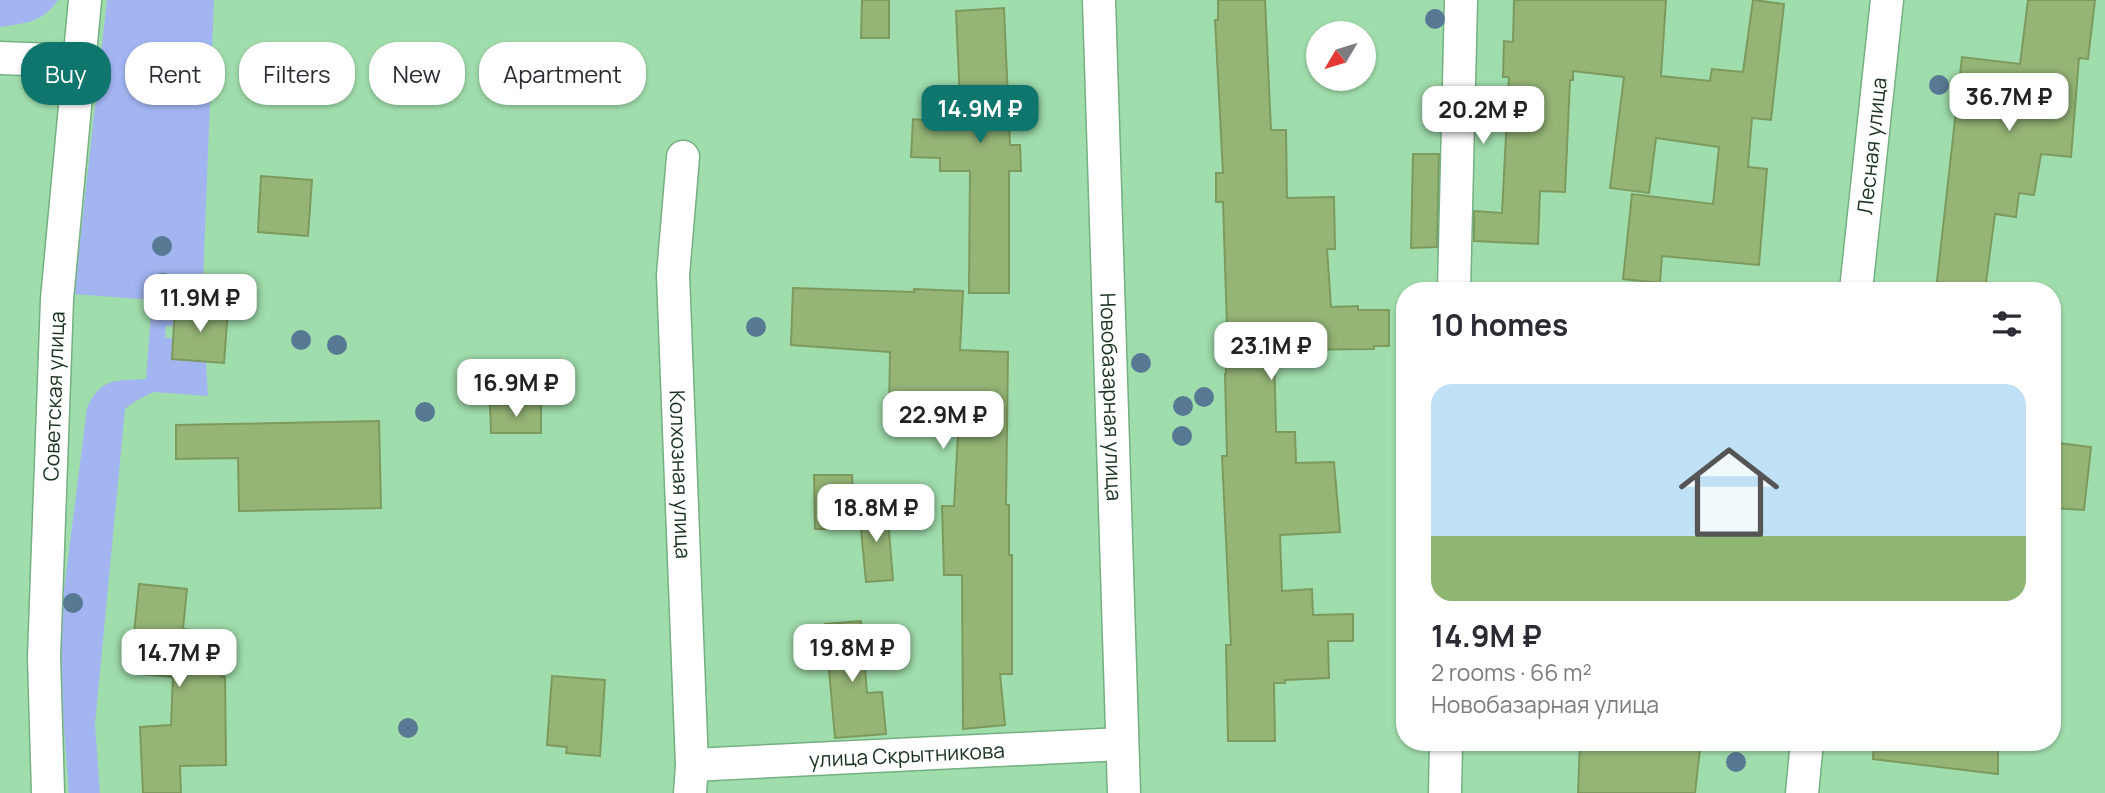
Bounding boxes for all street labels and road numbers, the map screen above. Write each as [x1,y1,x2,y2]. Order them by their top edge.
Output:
street label: Лесная улица [1850,76,1893,216]
street label: Новобазарная улица [1094,292,1129,501]
street label: Советская улица [36,311,71,482]
street label: Колхозная улица [663,389,698,559]
street label: улица Скрытникова [808,736,1005,773]

